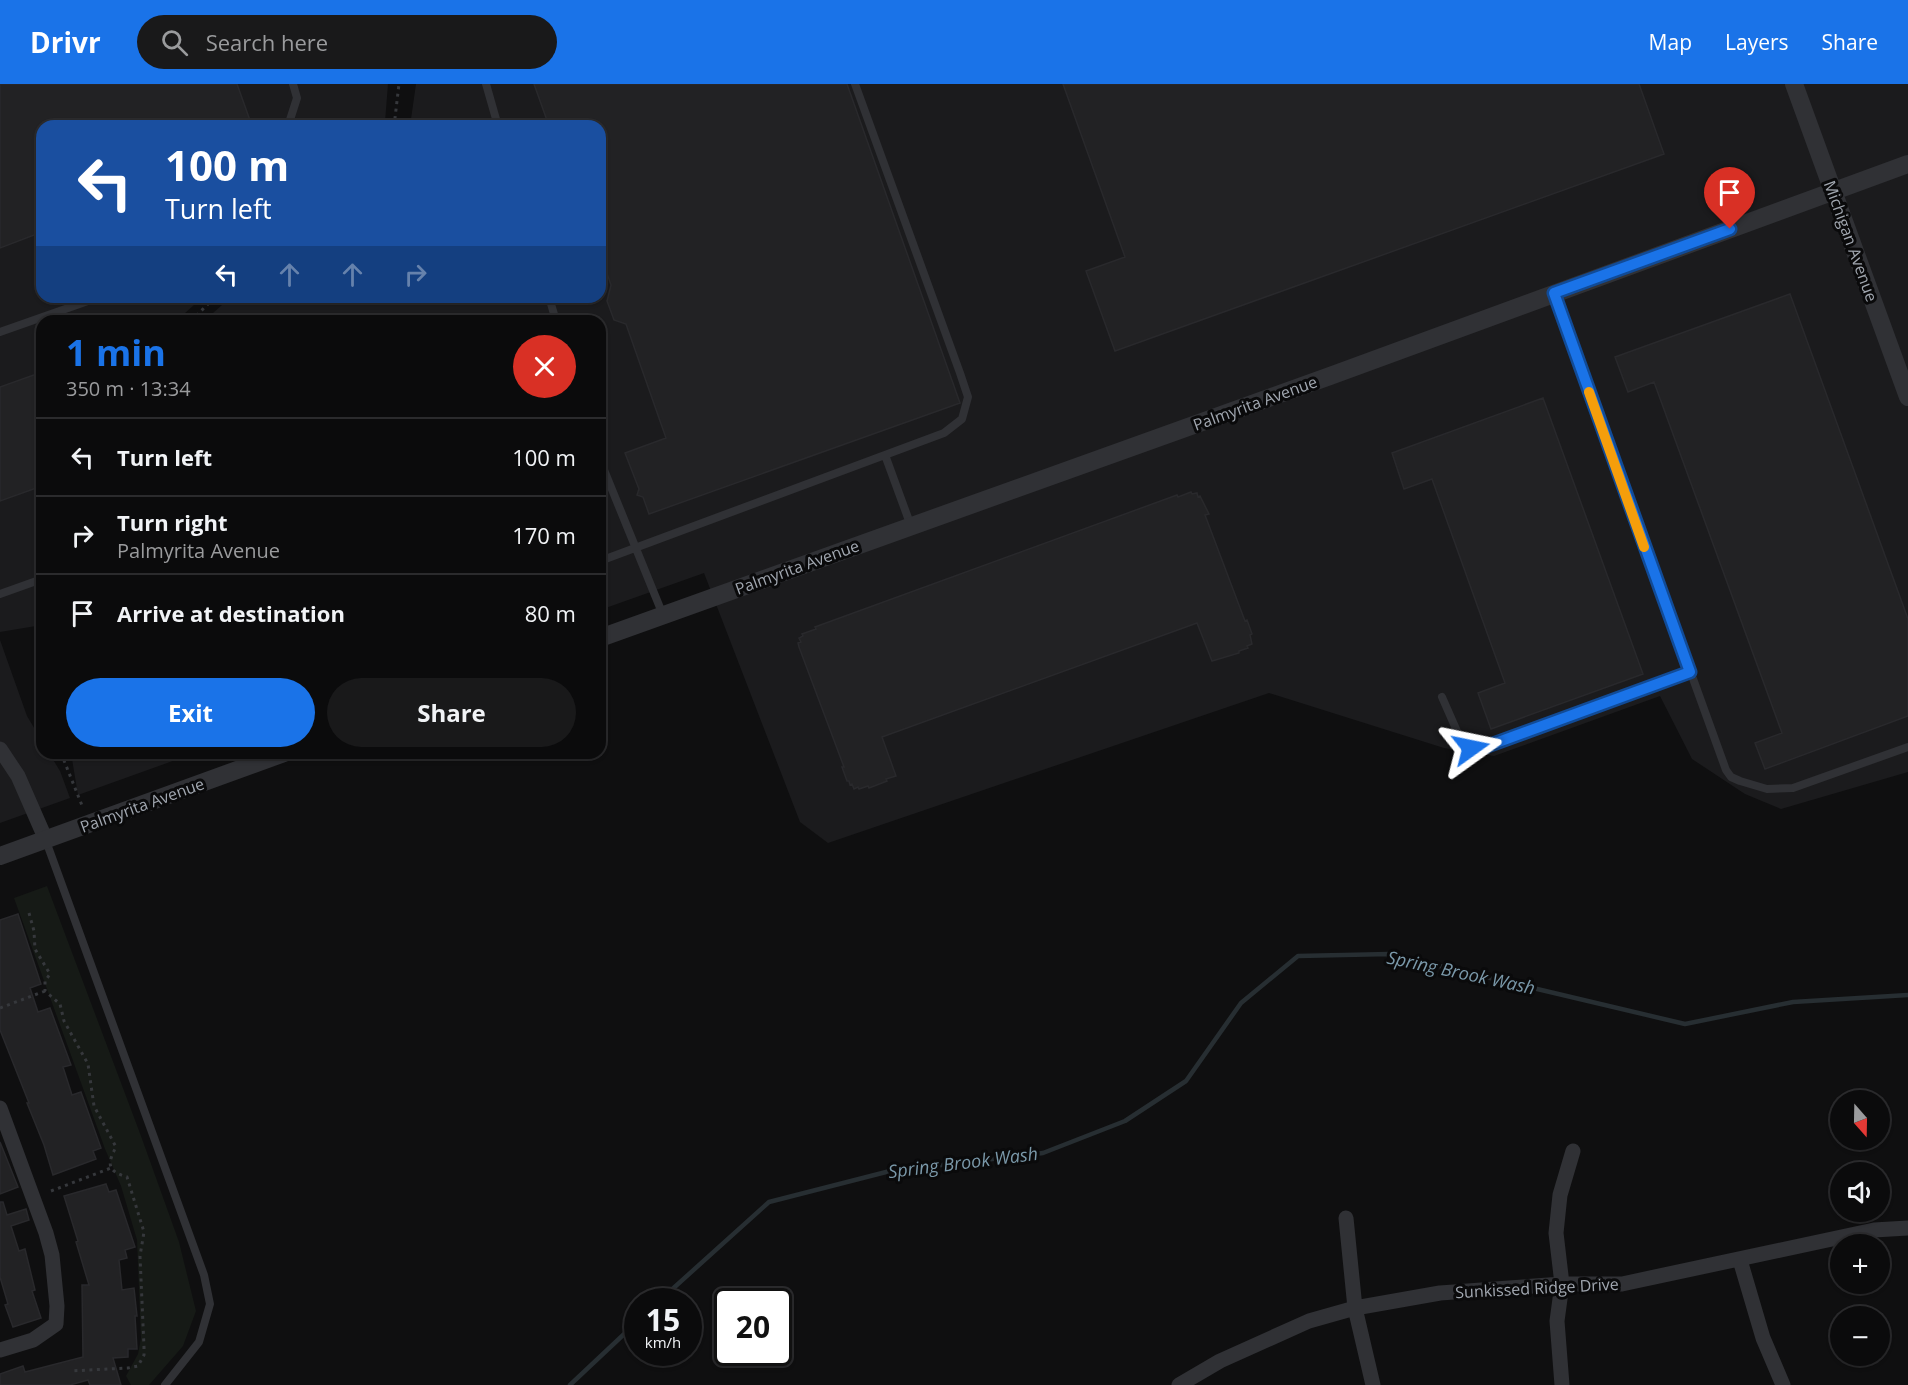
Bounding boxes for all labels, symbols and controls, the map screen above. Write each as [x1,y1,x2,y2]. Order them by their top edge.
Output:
search box [137,15,557,69]
text: Drivr [30,23,101,61]
icon: search [158,26,191,59]
text: Search here [206,27,328,57]
text: Map [1649,28,1692,56]
text: Layers [1725,28,1789,56]
text: Share [1822,28,1878,56]
text: 100 m [165,136,289,193]
icon: left [66,144,144,222]
pin [1704,167,1755,229]
icon: arrive [1713,176,1746,209]
street label: Michigan Avenue [1819,177,1883,305]
text: Turn left [165,190,272,227]
icon: left [210,258,243,291]
icon: ahead [273,258,306,291]
icon: ahead [336,258,369,291]
icon: right [399,258,432,291]
text: 1 min [66,328,166,377]
button: close [513,335,576,398]
street label: Palmyrita Avenue [1190,370,1320,436]
text: 350 m · 13:34 [66,375,191,402]
icon: left [66,441,99,474]
text: Turn left [117,442,212,472]
text: 100 m [512,442,576,472]
text: Turn right [117,507,228,537]
icon: right [66,519,99,552]
text: 170 m [512,520,576,550]
street label: Palmyrita Avenue [732,534,862,600]
text: Palmyrita Avenue [117,537,280,564]
icon: arrive [66,597,99,630]
text: Arrive at destination [117,598,345,628]
text: 80 m [525,598,576,628]
button: Exit [66,678,315,747]
button: Share [327,678,576,747]
position arrow [1439,716,1503,780]
street label: Palmyrita Avenue [77,772,207,838]
water label: Spring Brook Wash [1385,945,1537,999]
north arrow [1830,1090,1890,1150]
map controls [1830,1090,1890,1366]
water label: Spring Brook Wash [887,1141,1039,1183]
button: sound [1830,1162,1890,1222]
button: + [1830,1234,1890,1294]
street label: Sunkissed Ridge Drive [1455,1273,1619,1303]
speed limit sign: 20 [714,1288,792,1366]
text: 15 [646,1299,680,1340]
button: − [1830,1306,1890,1366]
text: km/h [645,1332,681,1352]

